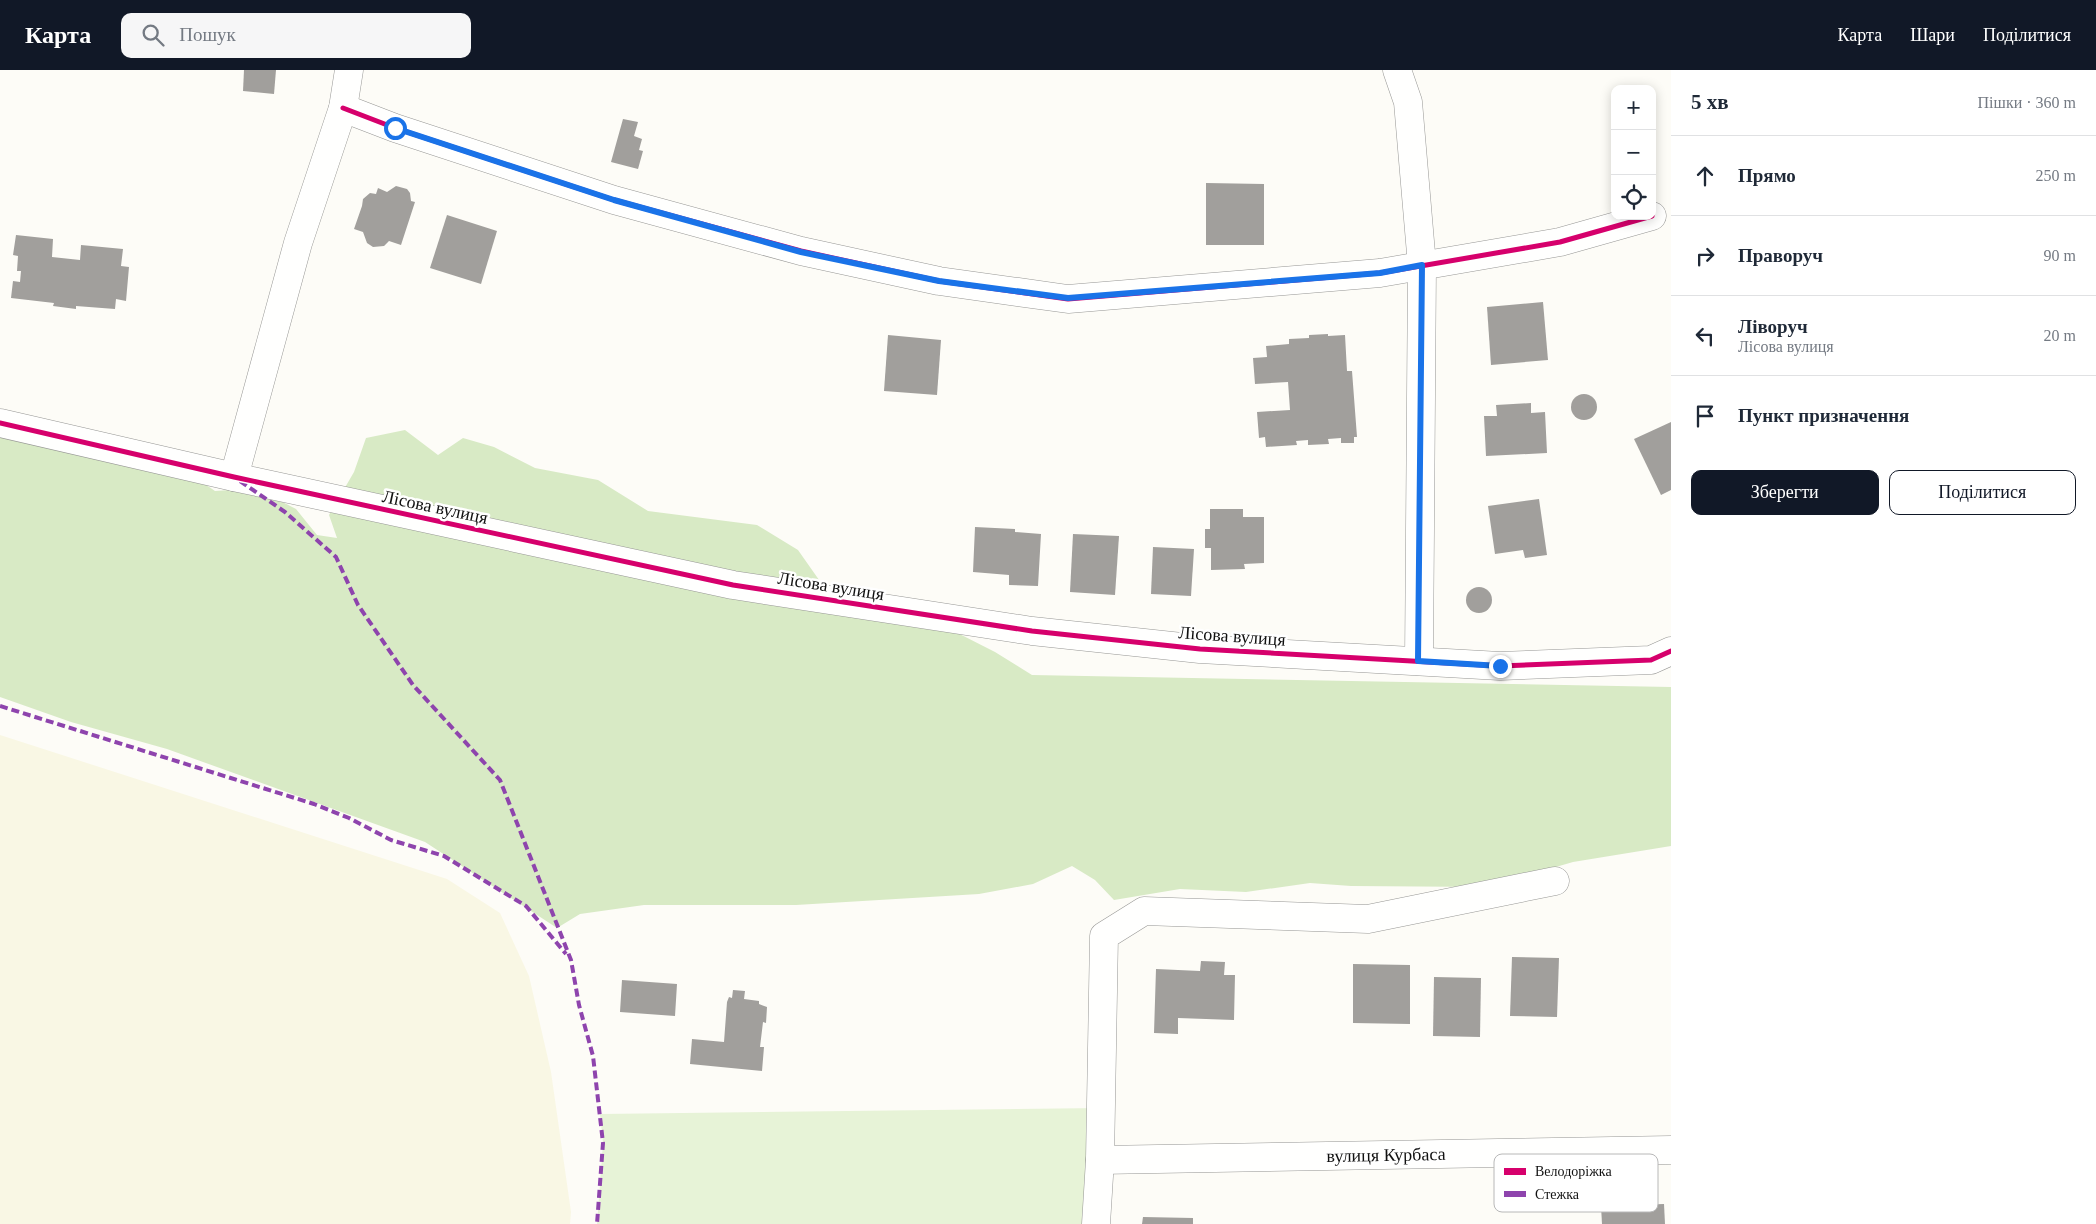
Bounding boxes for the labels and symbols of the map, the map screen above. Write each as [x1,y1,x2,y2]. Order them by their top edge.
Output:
route start [384,117,407,140]
street label: Лісова вулиця [380,486,490,528]
street label: Лісова вулиця [776,568,886,604]
street label: Лісова вулиця [1178,622,1286,650]
route end [1489,655,1512,678]
street label: вулиця Курбаса [1326,1144,1446,1166]
legend [1494,1154,1658,1212]
text: Велодоріжка [1535,1164,1612,1179]
text: Стежка [1535,1187,1580,1202]

